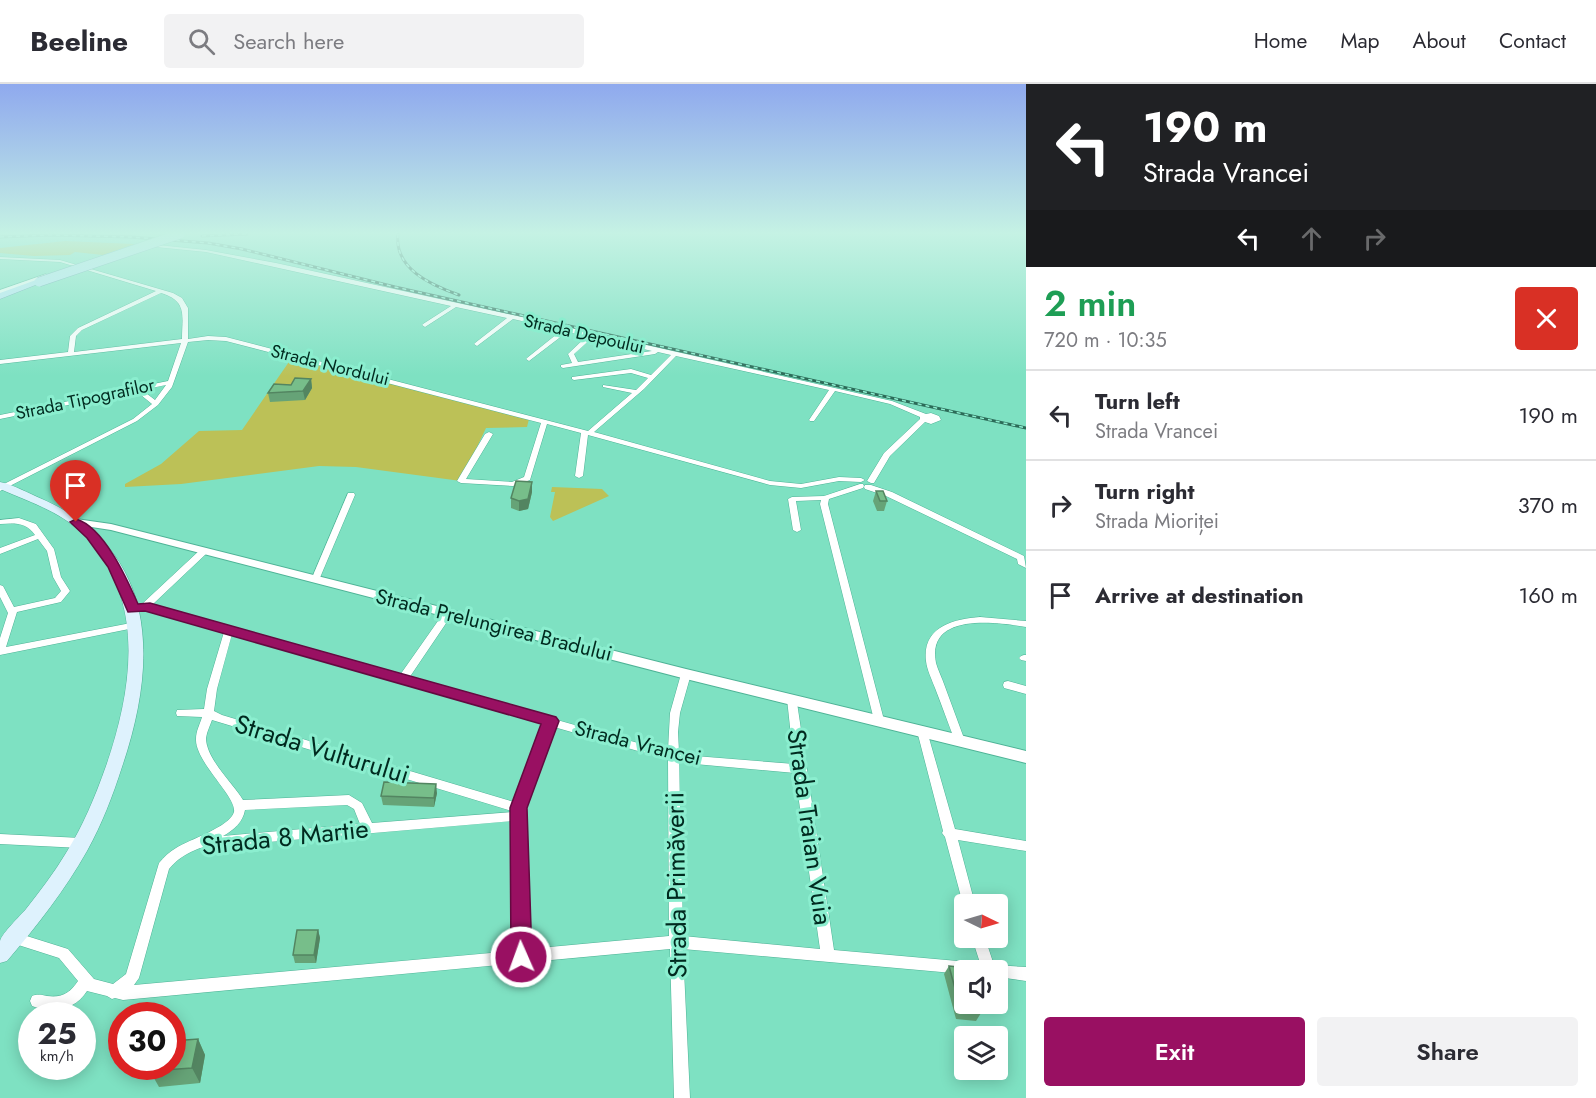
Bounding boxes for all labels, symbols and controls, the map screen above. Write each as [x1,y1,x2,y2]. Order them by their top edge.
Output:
search box [164,14,584,68]
text: Beeline [30,21,128,62]
icon: search [185,25,218,58]
text: Search here [233,25,344,57]
text: Home [1254,26,1307,56]
text: Map [1340,26,1380,56]
text: About [1413,26,1466,56]
text: Contact [1499,26,1566,56]
text: 190 m [1143,97,1267,158]
icon: left [1044,108,1122,186]
text: Strada Vrancei [1143,153,1309,192]
icon: left [1232,222,1265,255]
icon: ahead [1295,222,1328,255]
icon: right [1358,222,1391,255]
text: 2 min [1044,277,1136,329]
button: close [1515,287,1578,350]
street label: Strada Depoului [521,308,647,360]
text: 720 m · 10:35 [1044,326,1167,355]
street label: Strada Nordului [268,338,392,392]
street label: Strada Tipografilor [13,371,158,426]
text: Turn left [1095,385,1180,417]
icon: left [1044,399,1077,432]
text: 190 m [1518,399,1578,431]
text: Strada Vrancei [1095,417,1218,446]
pin [50,460,101,522]
icon: arrive [59,469,92,502]
text: Turn right [1095,475,1195,507]
icon: right [1044,489,1077,522]
text: 370 m [1518,489,1578,521]
text: Strada Mioriței [1095,507,1219,536]
icon: arrive [1044,579,1077,612]
text: Arrive at destination [1095,579,1304,611]
text: 160 m [1518,579,1578,611]
street label: Strada Prelungirea Bradului [373,581,615,669]
street label: Strada Vulturului [230,704,414,794]
street label: Strada Vrancei [572,713,704,773]
street label: Strada Traian Vuia [777,727,843,927]
street label: Strada Primăverii [655,792,697,978]
street label: Strada 8 Martie [200,809,370,865]
north arrow [954,894,1008,948]
map controls [954,894,1008,1080]
position arrow [489,925,553,989]
button: sound [954,960,1008,1014]
speed limit sign: 30 [108,1002,186,1080]
text: 25 [37,1012,77,1055]
button: Exit [1044,1017,1305,1086]
button: Share [1317,1017,1578,1086]
button: layers [954,1026,1008,1080]
text: km/h [40,1045,74,1067]

